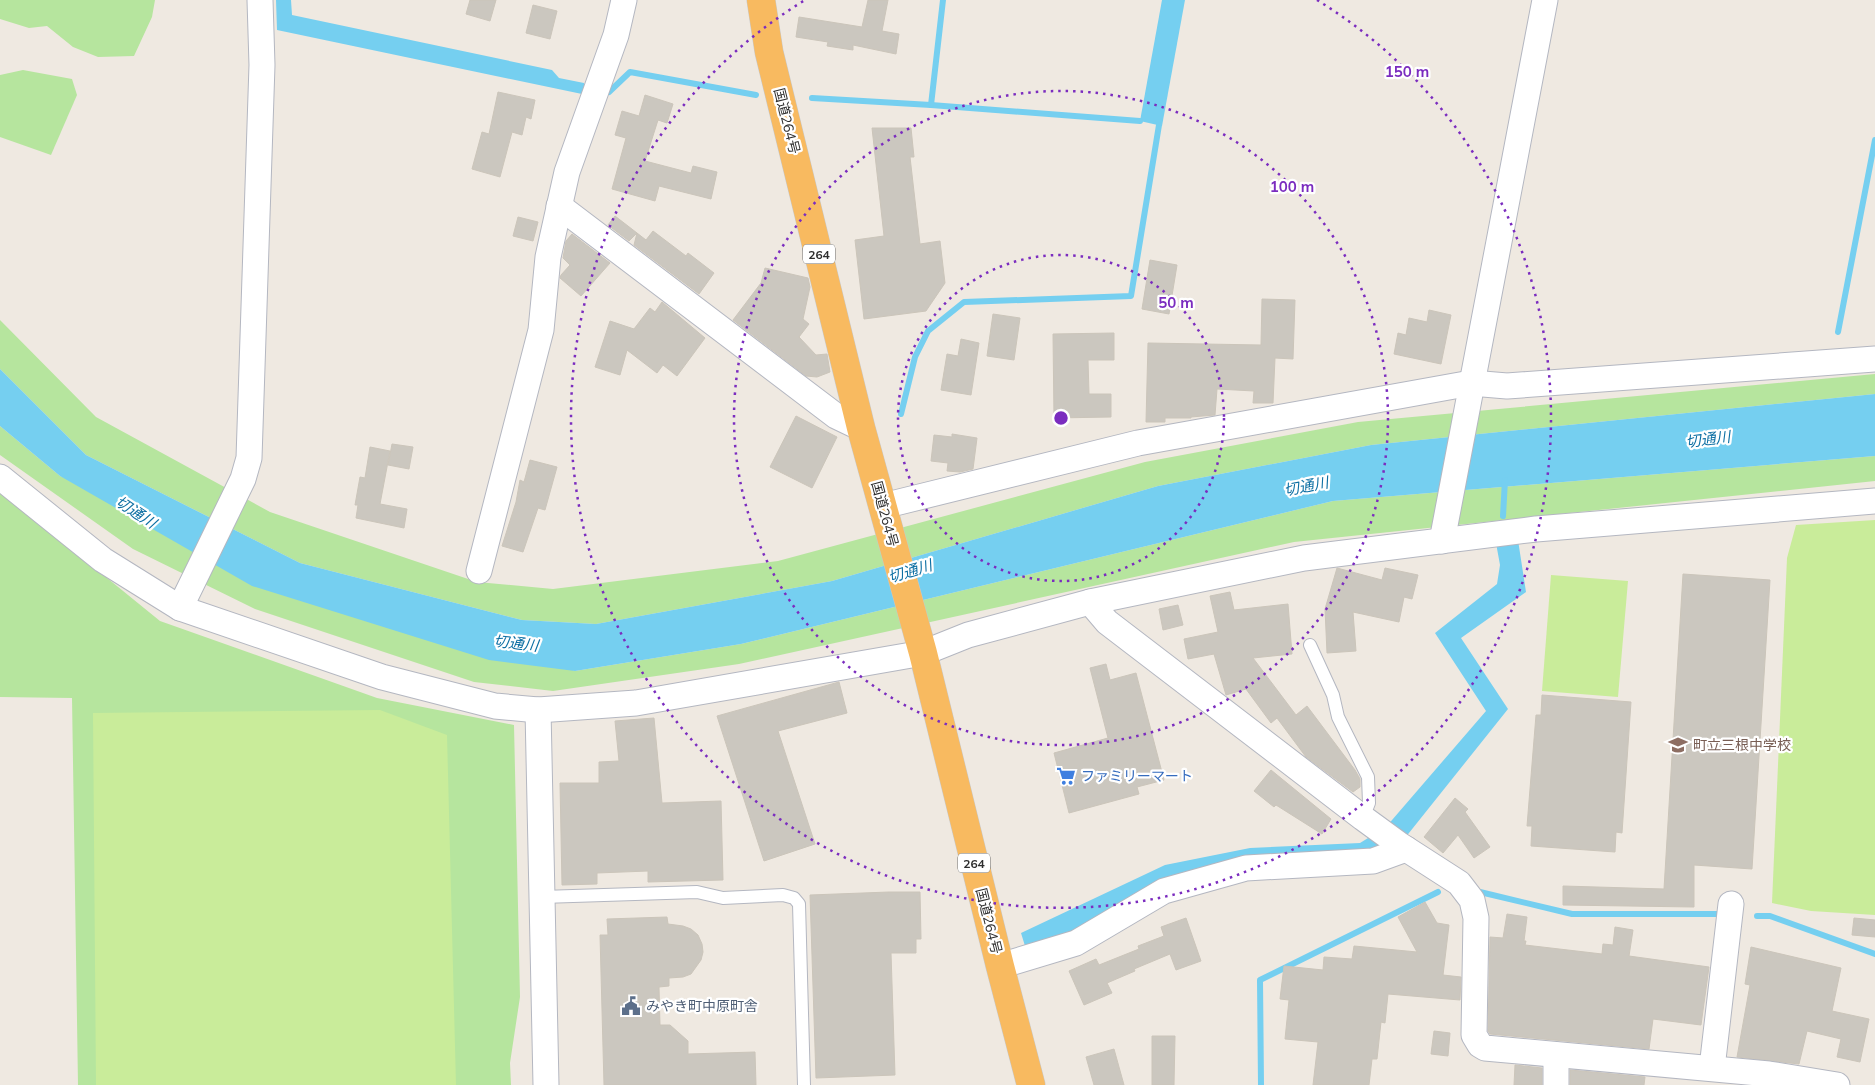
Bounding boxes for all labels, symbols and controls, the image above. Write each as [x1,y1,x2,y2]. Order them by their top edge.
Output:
text: 150 m [1385,62,1429,81]
street label: 国道264号 [770,86,804,156]
text: 100 m [1270,177,1314,196]
road number: 264 [803,244,835,264]
text: 50 m [1158,293,1194,312]
centre of rings [1052,409,1070,427]
water label: 切通川 [1685,427,1733,451]
water label: 切通川 [1282,472,1332,500]
street label: 国道264号 [868,479,902,549]
water label: 切通川 [112,492,162,533]
water label: 切通川 [886,555,936,587]
water label: 切通川 [493,631,541,655]
school or university icon: 町立三根中学校 [1667,734,1689,756]
place label: 町立三根中学校 [1693,736,1791,754]
supermarket icon: ファミリーマート [1055,765,1077,787]
place label: ファミリーマート [1081,767,1193,785]
road number: 264 [958,854,990,872]
street label: 国道264号 [972,886,1006,956]
public building icon: みやき町中原町舎 [620,995,642,1017]
place label: みやき町中原町舎 [646,997,758,1015]

